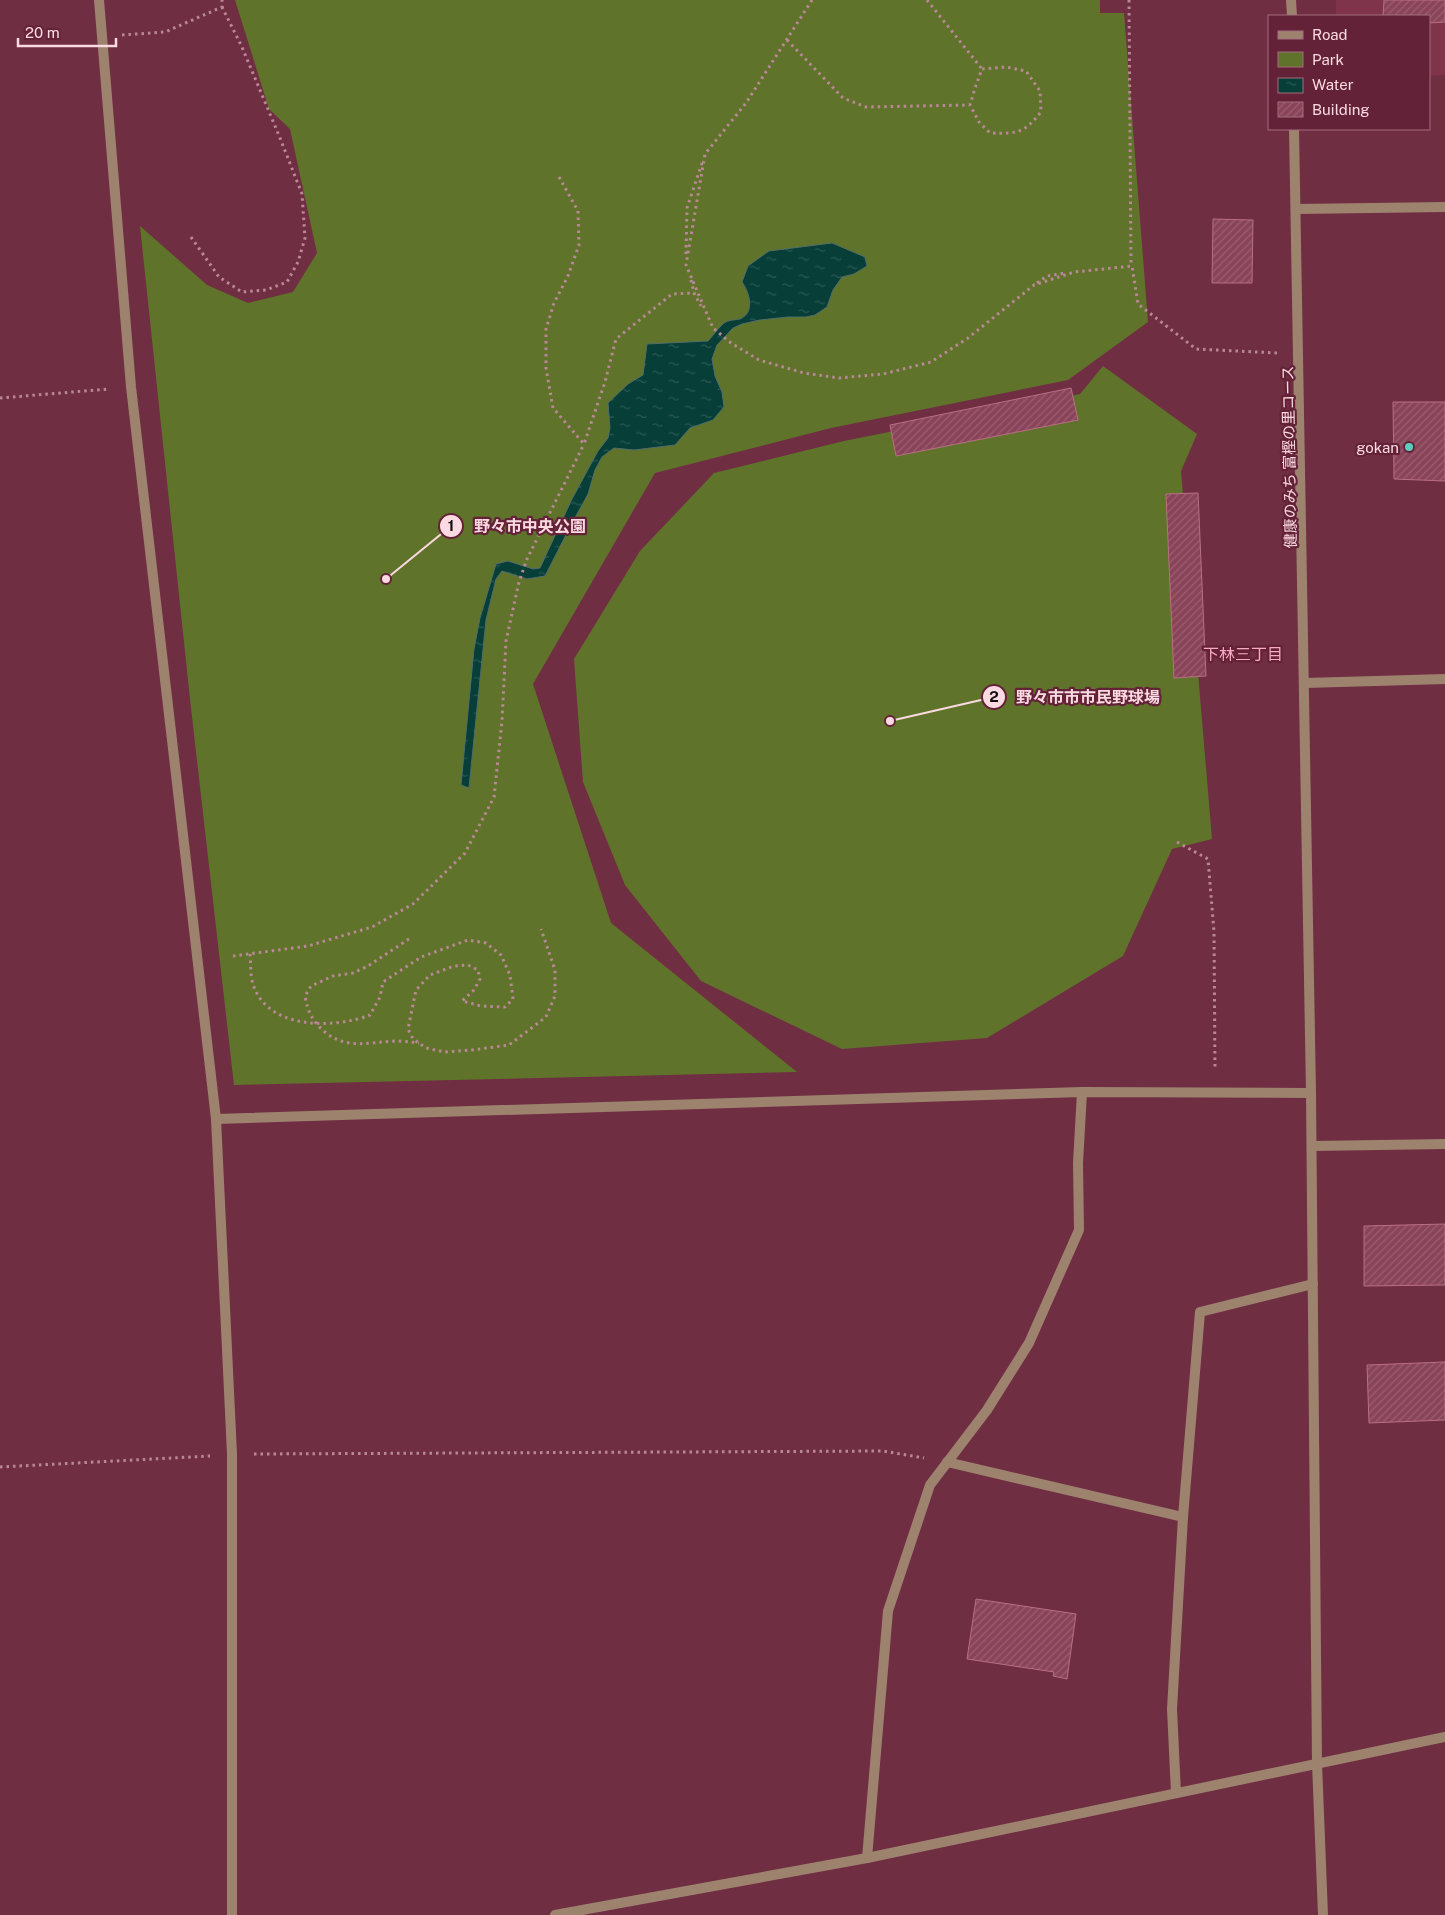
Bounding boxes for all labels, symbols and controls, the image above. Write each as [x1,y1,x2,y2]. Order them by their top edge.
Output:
scale bar [18,15,115,47]
legend [1268,15,1430,130]
text: 20 m [25,24,60,41]
text: Road [1312,26,1348,43]
text: Park [1312,51,1344,68]
text: Water [1312,76,1354,93]
text: Building [1312,101,1370,118]
street label: 健康のみち 富樫の里コース [1279,365,1299,549]
place label: gokan [1356,439,1399,456]
marker: gokan [1403,441,1415,453]
callout: 野々市中央公園 [439,511,596,542]
text: 1 [448,517,454,534]
text: 野々市中央公園 [474,517,586,536]
district label: 下林三丁目 [1203,645,1283,664]
callout: 野々市市市民野球場 [981,682,1170,713]
text: 2 [989,688,999,705]
text: 野々市市市民野球場 [1016,688,1160,707]

